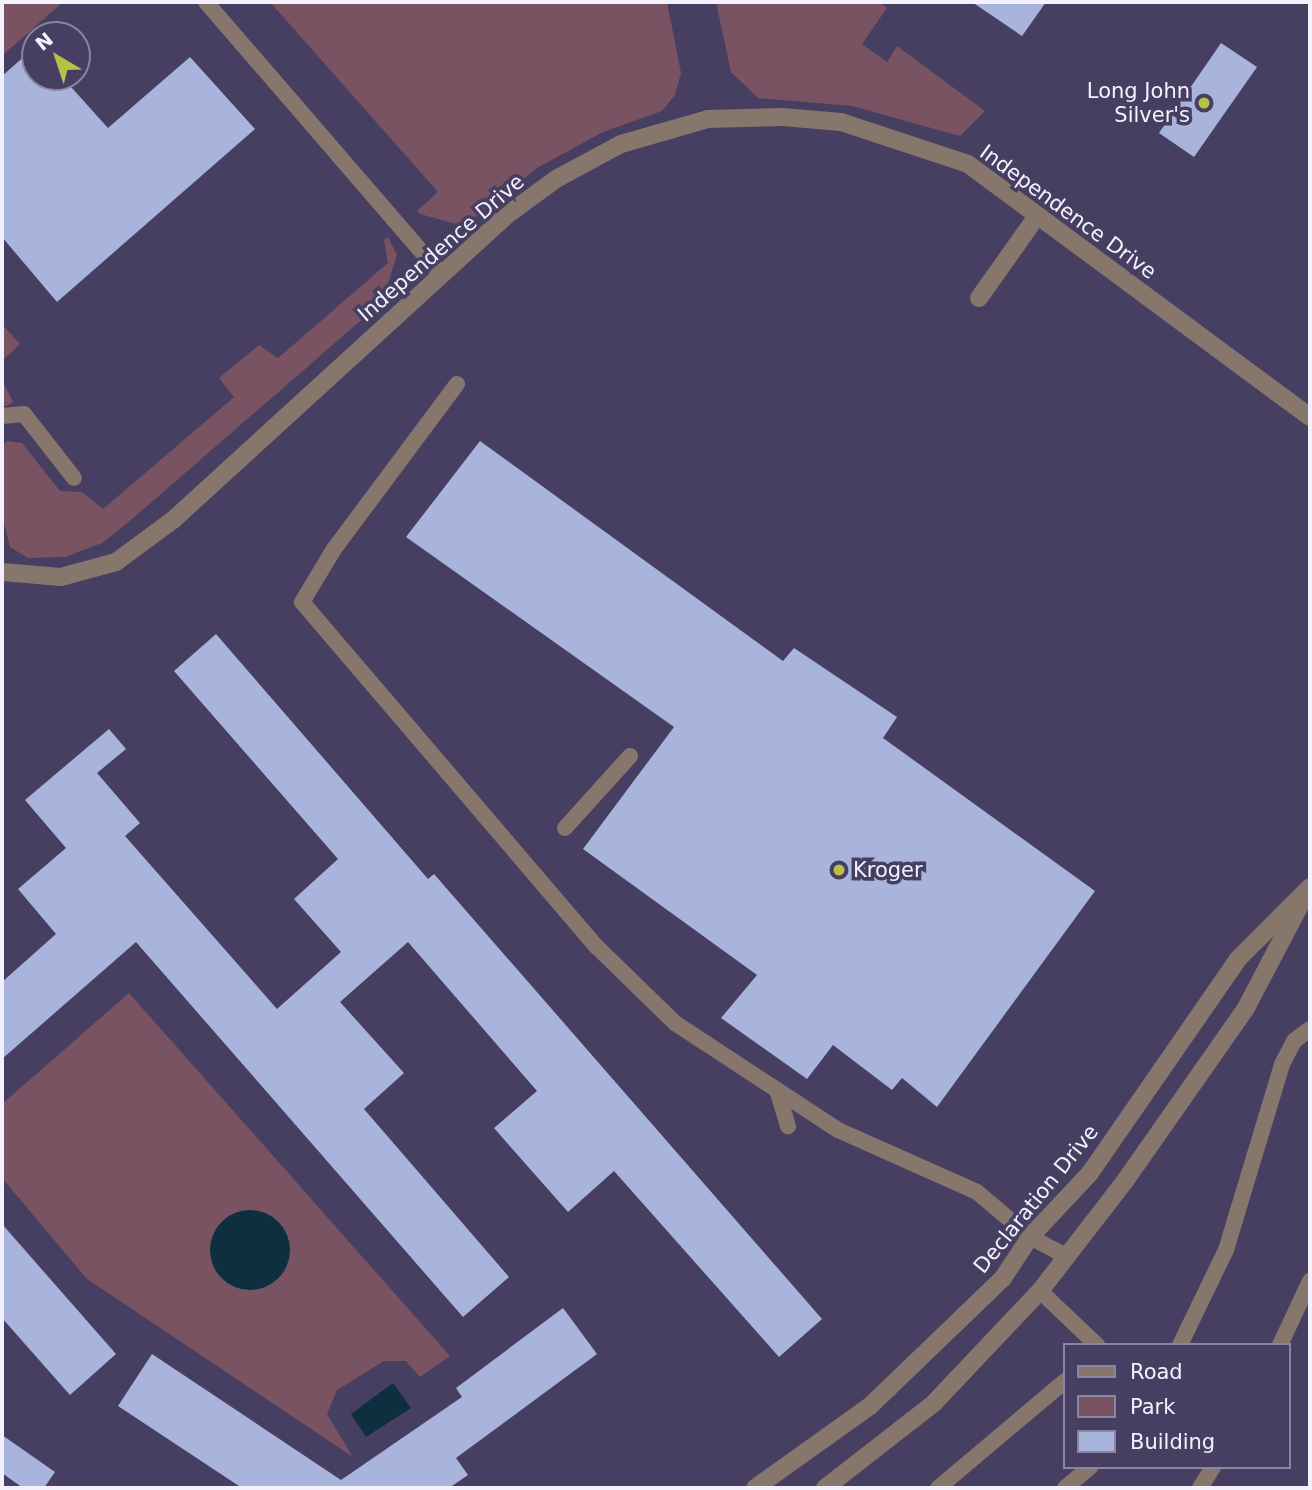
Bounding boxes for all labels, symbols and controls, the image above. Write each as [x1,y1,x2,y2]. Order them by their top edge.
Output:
north arrow [21,21,91,91]
text: N [31,28,57,55]
place label: Long John Silver's [1087,78,1190,128]
marker: Long John Silver's [1196,95,1212,111]
street label: Independence Drive [975,140,1161,284]
street label: Independence Drive [353,169,529,327]
place label: Kroger [853,857,923,883]
marker: Kroger [831,862,847,878]
street label: Declaration Drive [968,1120,1104,1278]
legend [1064,1343,1291,1469]
text: Road [1130,1360,1183,1384]
text: Park [1130,1395,1175,1419]
text: Building [1130,1430,1215,1454]

